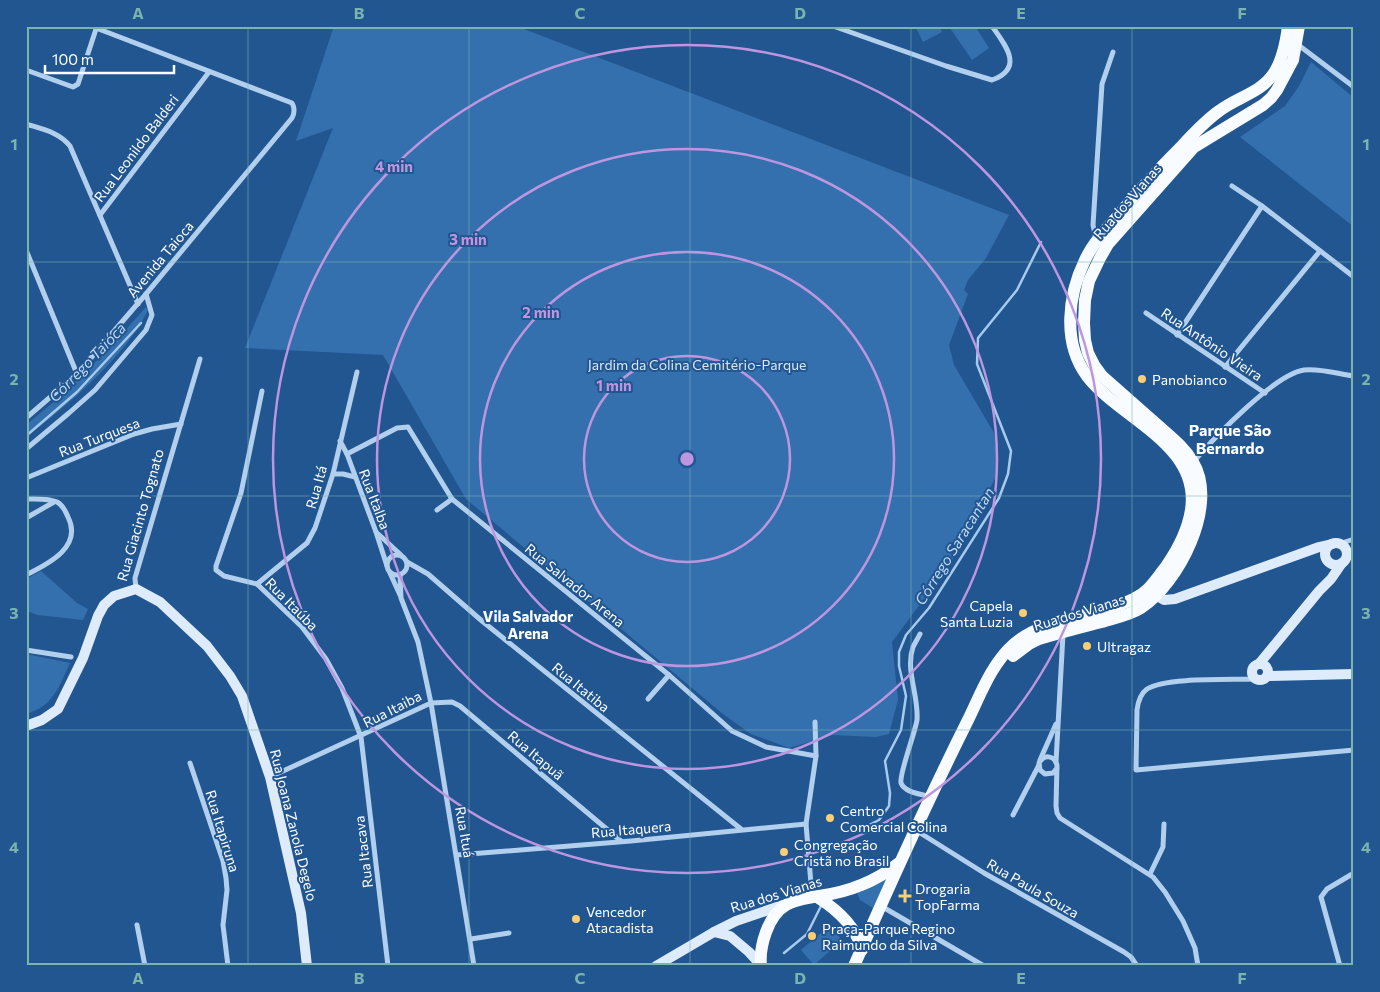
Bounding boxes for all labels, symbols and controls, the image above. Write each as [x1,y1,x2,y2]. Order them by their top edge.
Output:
text: A [132,3,144,22]
text: B [354,3,365,22]
text: C [575,3,586,22]
text: D [794,3,806,22]
text: E [1016,3,1026,22]
text: F [1237,3,1247,22]
scale bar [45,42,174,74]
text: 100 m [52,50,94,68]
street label: Rua Leonildo Balderi [90,91,182,205]
text: 1 [10,134,18,153]
text: 1 [1362,134,1370,153]
text: 4 min [375,157,413,175]
street label: Rua dos Vianas [1090,160,1164,242]
street label: Avenida Taioca [123,217,197,301]
text: 3 min [449,230,487,248]
text: 2 min [522,303,560,321]
street label: Rua Antônio Vieira [1158,304,1266,384]
water label: Córrego Taióca [45,319,129,405]
park label: Jardim da Colina Cemitério-Parque [588,356,806,373]
text: 2 [9,369,19,388]
text: 2 [1361,369,1371,388]
place label: Panobianco [1152,371,1227,388]
marker: Panobianco [1136,373,1148,385]
text: 1 min [596,376,632,394]
street label: Rua Turquesa [56,414,142,460]
district label: Parque São Bernardo [1189,420,1272,457]
street label: Rua Giacinto Tognato [113,447,167,583]
centre of rings [678,450,696,468]
street label: Rua Itá [302,463,330,511]
street label: Rua Italba [356,466,394,532]
water label: Córrego Saracantan [910,484,998,608]
street label: Rua Salvador Arena [522,540,628,630]
street label: Rua Itaúba [262,574,322,634]
street label: Rua dos Vianas [1031,590,1127,634]
place label: Capela Santa Luzia [940,597,1013,630]
text: 3 [9,603,19,622]
text: 3 [1361,603,1371,622]
district label: Vila Salvador Arena [483,607,573,642]
marker: Capela Santa Luzia [1017,607,1029,619]
place label: Ultragaz [1097,638,1151,655]
marker: Ultragaz [1081,640,1093,652]
street label: Rua Itatiba [549,659,613,715]
street label: Rua Itaiba [360,687,424,731]
street label: Rua Itapuã [505,727,567,783]
street label: Rua Joana Zanola Degelo [267,747,321,903]
street label: Rua Itapiruna [202,788,244,874]
place label: Centro Comercial Colina [840,802,947,835]
street label: Rua Ituá [452,805,478,859]
marker: Centro Comercial Colina [824,812,836,824]
street label: Rua Itacava [350,815,376,889]
street label: Rua Itaquera [590,817,672,841]
place label: Congregação Cristã no Brasil [794,836,889,869]
text: 4 [9,837,19,856]
text: 4 [1361,837,1371,856]
marker: Congregação Cristã no Brasil [778,846,790,858]
street label: Rua Paula Souza [984,855,1082,921]
street label: Rua dos Vianas [728,872,824,916]
place label: Drogaria TopFarma [915,880,980,913]
marker: Drogaria TopFarma [899,890,911,902]
place label: Vencedor Atacadista [586,903,653,936]
marker: Vencedor Atacadista [570,913,582,925]
place label: Praça-Parque Regino Raimundo da Silva [822,920,955,953]
marker: Praça-Parque Regino Raimundo da Silva [806,930,818,942]
text: A [132,968,144,987]
text: B [354,968,365,987]
text: C [575,968,586,987]
text: D [794,968,806,987]
text: E [1016,968,1026,987]
text: F [1237,968,1247,987]

